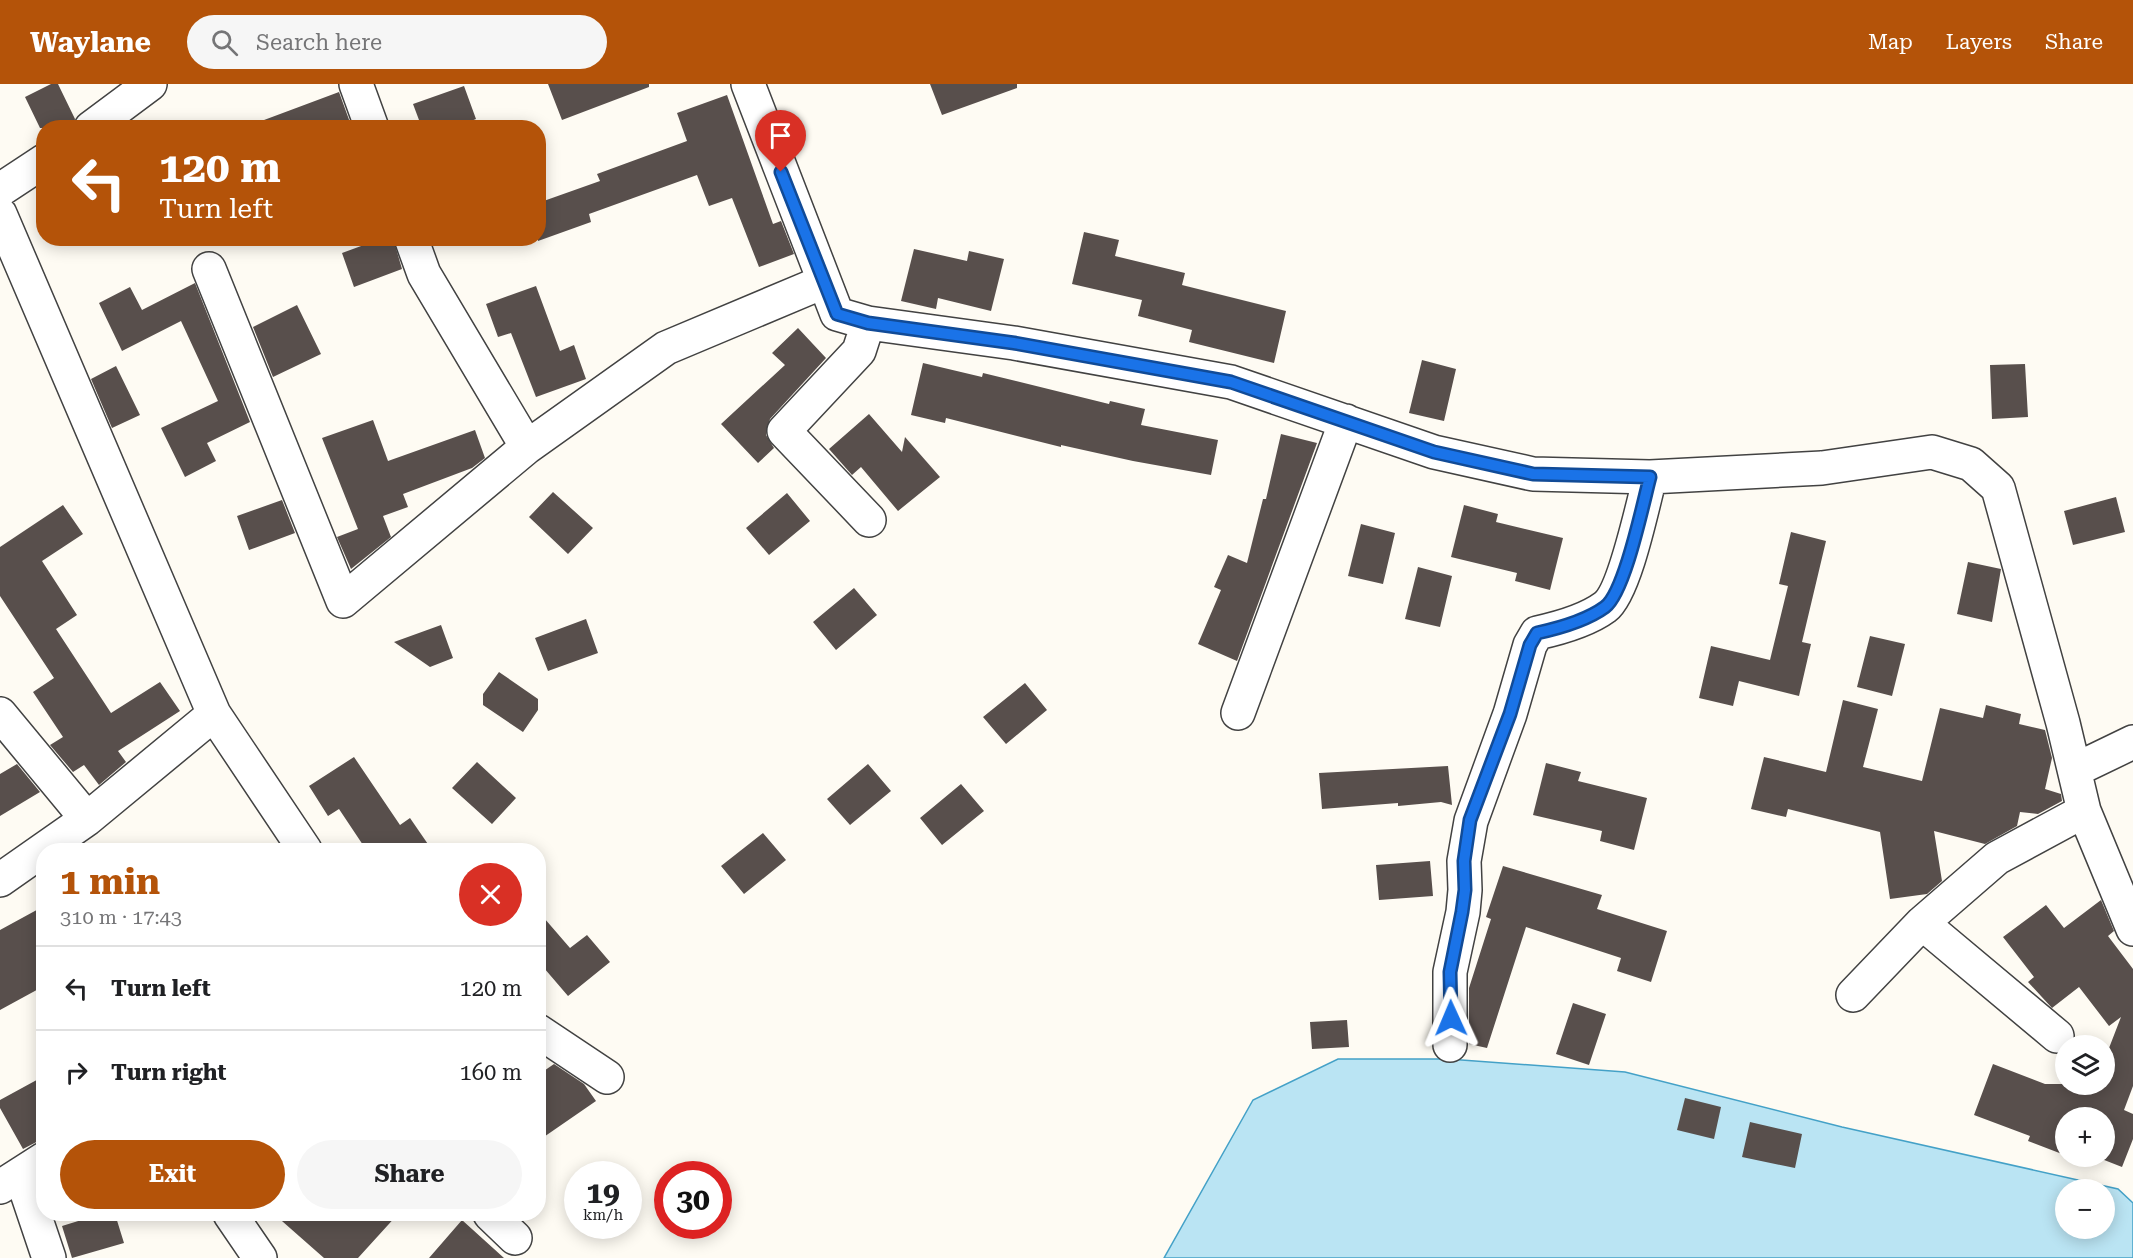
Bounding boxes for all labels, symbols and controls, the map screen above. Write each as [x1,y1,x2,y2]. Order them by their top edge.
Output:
search box [187,15,607,69]
text: Waylane [30,26,151,59]
icon: search [208,26,241,59]
text: Search here [256,30,382,55]
text: Map [1868,30,1913,54]
text: Layers [1946,30,2012,54]
text: Share [2045,30,2103,54]
pin [755,110,806,172]
icon: arrive [764,119,797,152]
text: 120 m [159,143,281,192]
icon: left [60,144,138,222]
text: Turn left [159,193,273,225]
text: 1 min [60,861,160,903]
button: close [459,863,522,926]
text: 310 m · 17:43 [60,905,182,929]
icon: left [60,972,93,1005]
text: Turn left [111,976,211,1001]
text: 120 m [459,976,522,1001]
position arrow [1419,986,1483,1050]
map controls [2055,1035,2115,1239]
button: layers [2055,1035,2115,1095]
icon: right [60,1056,93,1089]
text: Turn right [111,1060,226,1085]
text: 160 m [459,1060,522,1085]
button: + [2055,1107,2115,1167]
button: Exit [60,1140,285,1209]
button: Share [297,1140,522,1209]
speed limit sign: 30 [654,1161,732,1239]
text: 19 [586,1175,620,1210]
button: − [2055,1179,2115,1239]
text: km/h [583,1206,623,1224]

